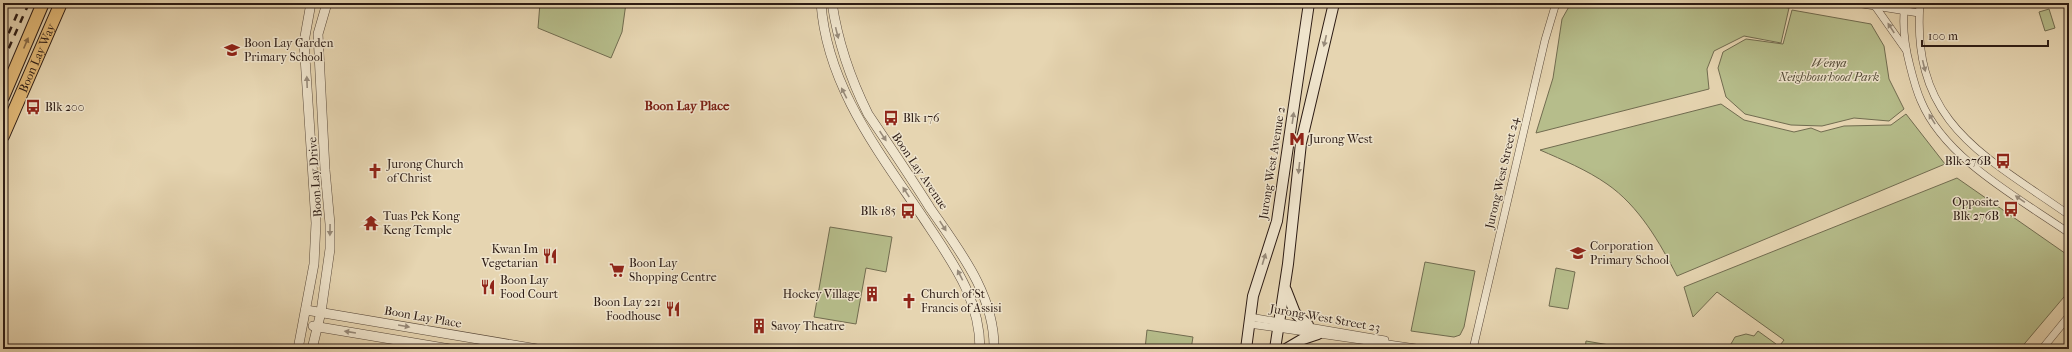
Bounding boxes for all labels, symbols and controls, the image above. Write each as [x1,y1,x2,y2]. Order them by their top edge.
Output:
street label: Boon Lay Way [16,21,58,95]
one-way arrow [1887,22,1894,34]
scale bar [1922,22,2048,48]
one-way arrow [835,27,841,39]
text: 100 m [1928,29,1958,43]
one-way arrow [1322,35,1328,47]
place label: Boon Lay Garden Primary School [244,36,334,64]
one-way arrow [23,37,30,49]
school or university icon: Boon Lay Garden Primary School [223,41,241,59]
park label: Wenya Neighbourhood Park [1778,56,1879,84]
one-way arrow [1921,60,1927,72]
one-way arrow [303,76,310,88]
one-way arrow [841,87,848,98]
bus stop icon: Blk 200 [24,98,42,116]
district label: Boon Lay Place [645,98,730,114]
place label: Blk 200 [45,100,84,114]
street label: Jurong West Avenue 2 [1256,106,1288,221]
bus stop icon: Blk 176 [882,109,900,127]
place label: Blk 176 [903,111,940,125]
one-way arrow [1289,112,1296,124]
one-way arrow [1928,114,1936,124]
street label: Jurong West Street 24 [1482,115,1522,231]
street label: Boon Lay Avenue [889,130,951,212]
metro station icon: Jurong West [1288,130,1306,148]
one-way arrow [879,131,887,142]
place label: Jurong West [1308,132,1373,146]
street label: Boon Lay Drive [305,136,325,218]
bus stop icon: Blk 276B [1994,152,2012,170]
place label: Blk 276B [1945,154,1991,168]
place label: Jurong Church of Christ [386,157,464,185]
church icon: Jurong Church of Christ [366,162,384,180]
one-way arrow [1295,162,1302,174]
one-way arrow [902,187,910,197]
place label: Opposite Blk 276B [1952,195,1999,223]
one-way arrow [2014,195,2025,203]
bus stop icon: Opposite Blk 276B [2002,200,2020,218]
bus stop icon: Blk 185 [899,202,917,220]
place label: Blk 185 [861,204,896,218]
place label: Tuas Pek Kong Keng Temple [383,209,460,237]
temple icon: Tuas Pek Kong Keng Temple [362,214,380,232]
one-way arrow [939,221,947,231]
one-way arrow [327,224,333,237]
place label: Corporation Primary School [1590,239,1670,267]
place label: Kwan Im Vegetarian [481,242,538,270]
school or university icon: Corporation Primary School [1569,244,1587,262]
restaurant icon: Kwan Im Vegetarian [541,247,559,265]
one-way arrow [1261,253,1267,265]
place label: Boon Lay Shopping Centre [629,256,717,284]
supermarket icon: Boon Lay Shopping Centre [608,261,626,279]
one-way arrow [957,269,963,281]
place label: Boon Lay Food Court [500,273,559,301]
restaurant icon: Boon Lay Food Court [479,278,497,296]
building icon: Hockey Village [863,285,881,303]
place label: Hockey Village [783,287,860,301]
place label: Church of St Francis of Assisi [921,287,1002,315]
church icon: Church of St Francis of Assisi [900,292,918,310]
place label: Boon Lay 221 Foodhouse [593,295,661,323]
restaurant icon: Boon Lay 221 Foodhouse [664,300,682,318]
street label: Jurong West Street 23 [1268,301,1381,335]
street label: Boon Lay Place [383,303,463,331]
building icon: Savoy Theatre [750,317,768,335]
place label: Savoy Theatre [771,319,845,333]
one-way arrow [398,323,410,329]
one-way arrow [344,329,356,335]

